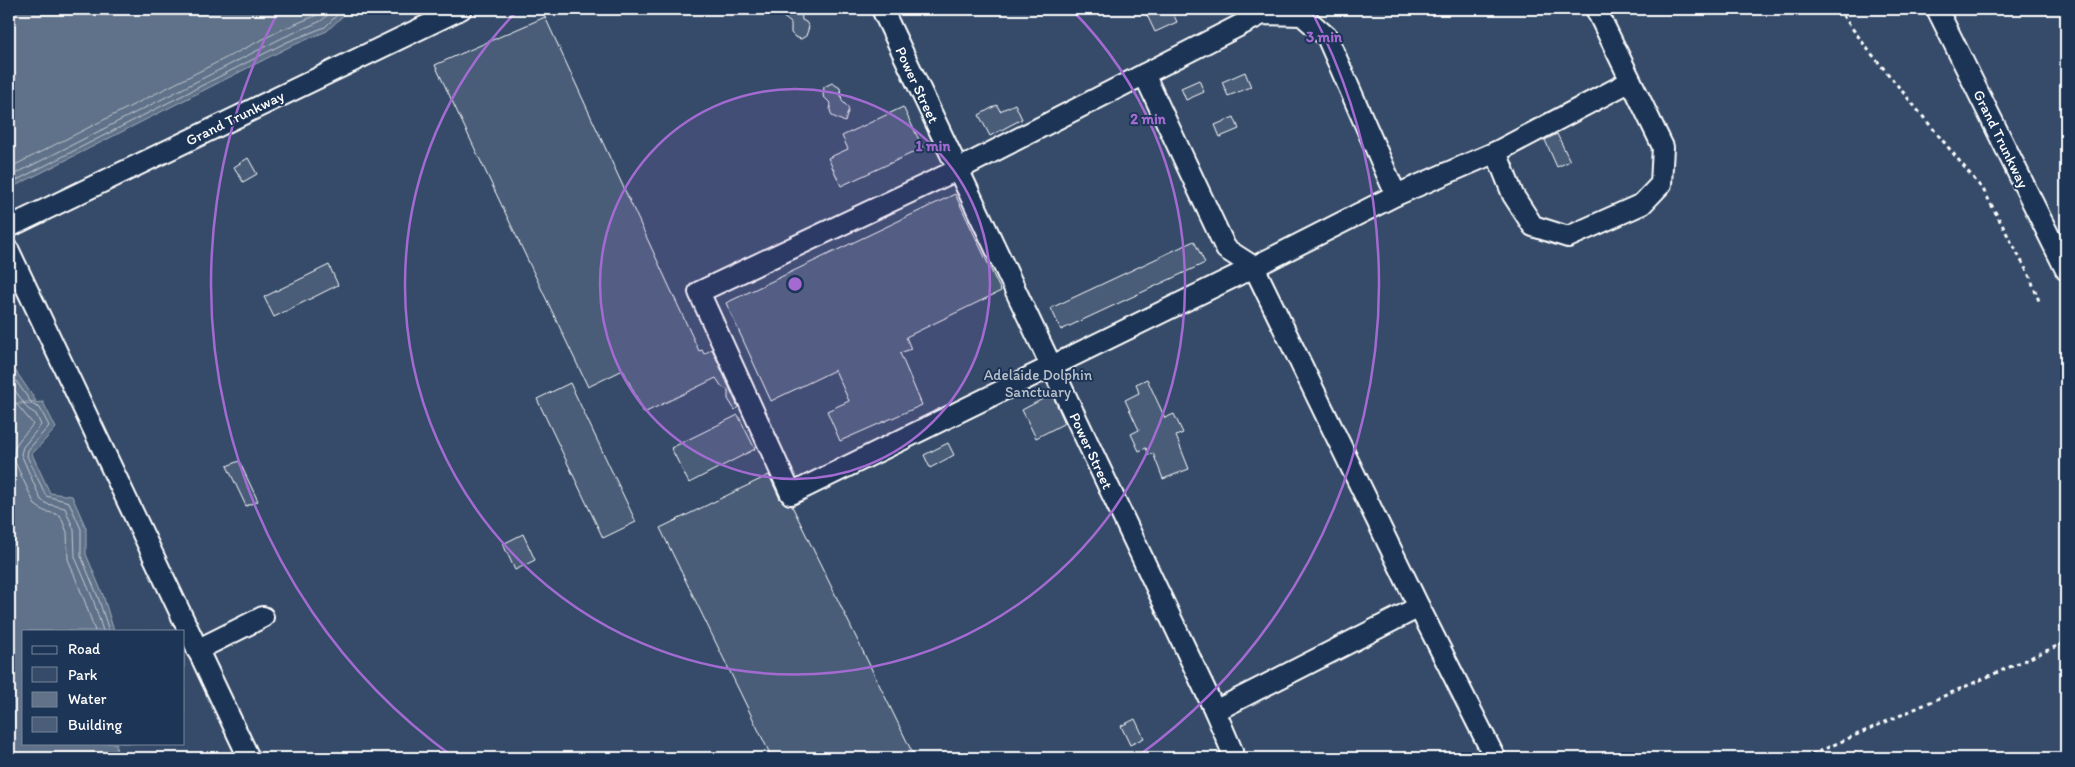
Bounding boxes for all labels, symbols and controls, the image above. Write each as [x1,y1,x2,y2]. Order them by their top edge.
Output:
text: 3 min [1306,28,1343,46]
street label: Power Street [891,44,943,126]
street label: Grand Trunkway [183,86,287,150]
street label: Grand Trunkway [1969,87,2033,191]
text: 2 min [1130,110,1167,128]
text: 1 min [916,137,951,155]
centre of rings [786,275,804,293]
park label: Adelaide Dolphin Sanctuary [984,366,1093,401]
street label: Power Street [1065,410,1117,492]
legend [22,630,185,744]
text: Road [68,640,101,658]
text: Park [68,666,98,684]
text: Water [68,690,107,708]
text: Building [68,716,122,734]

